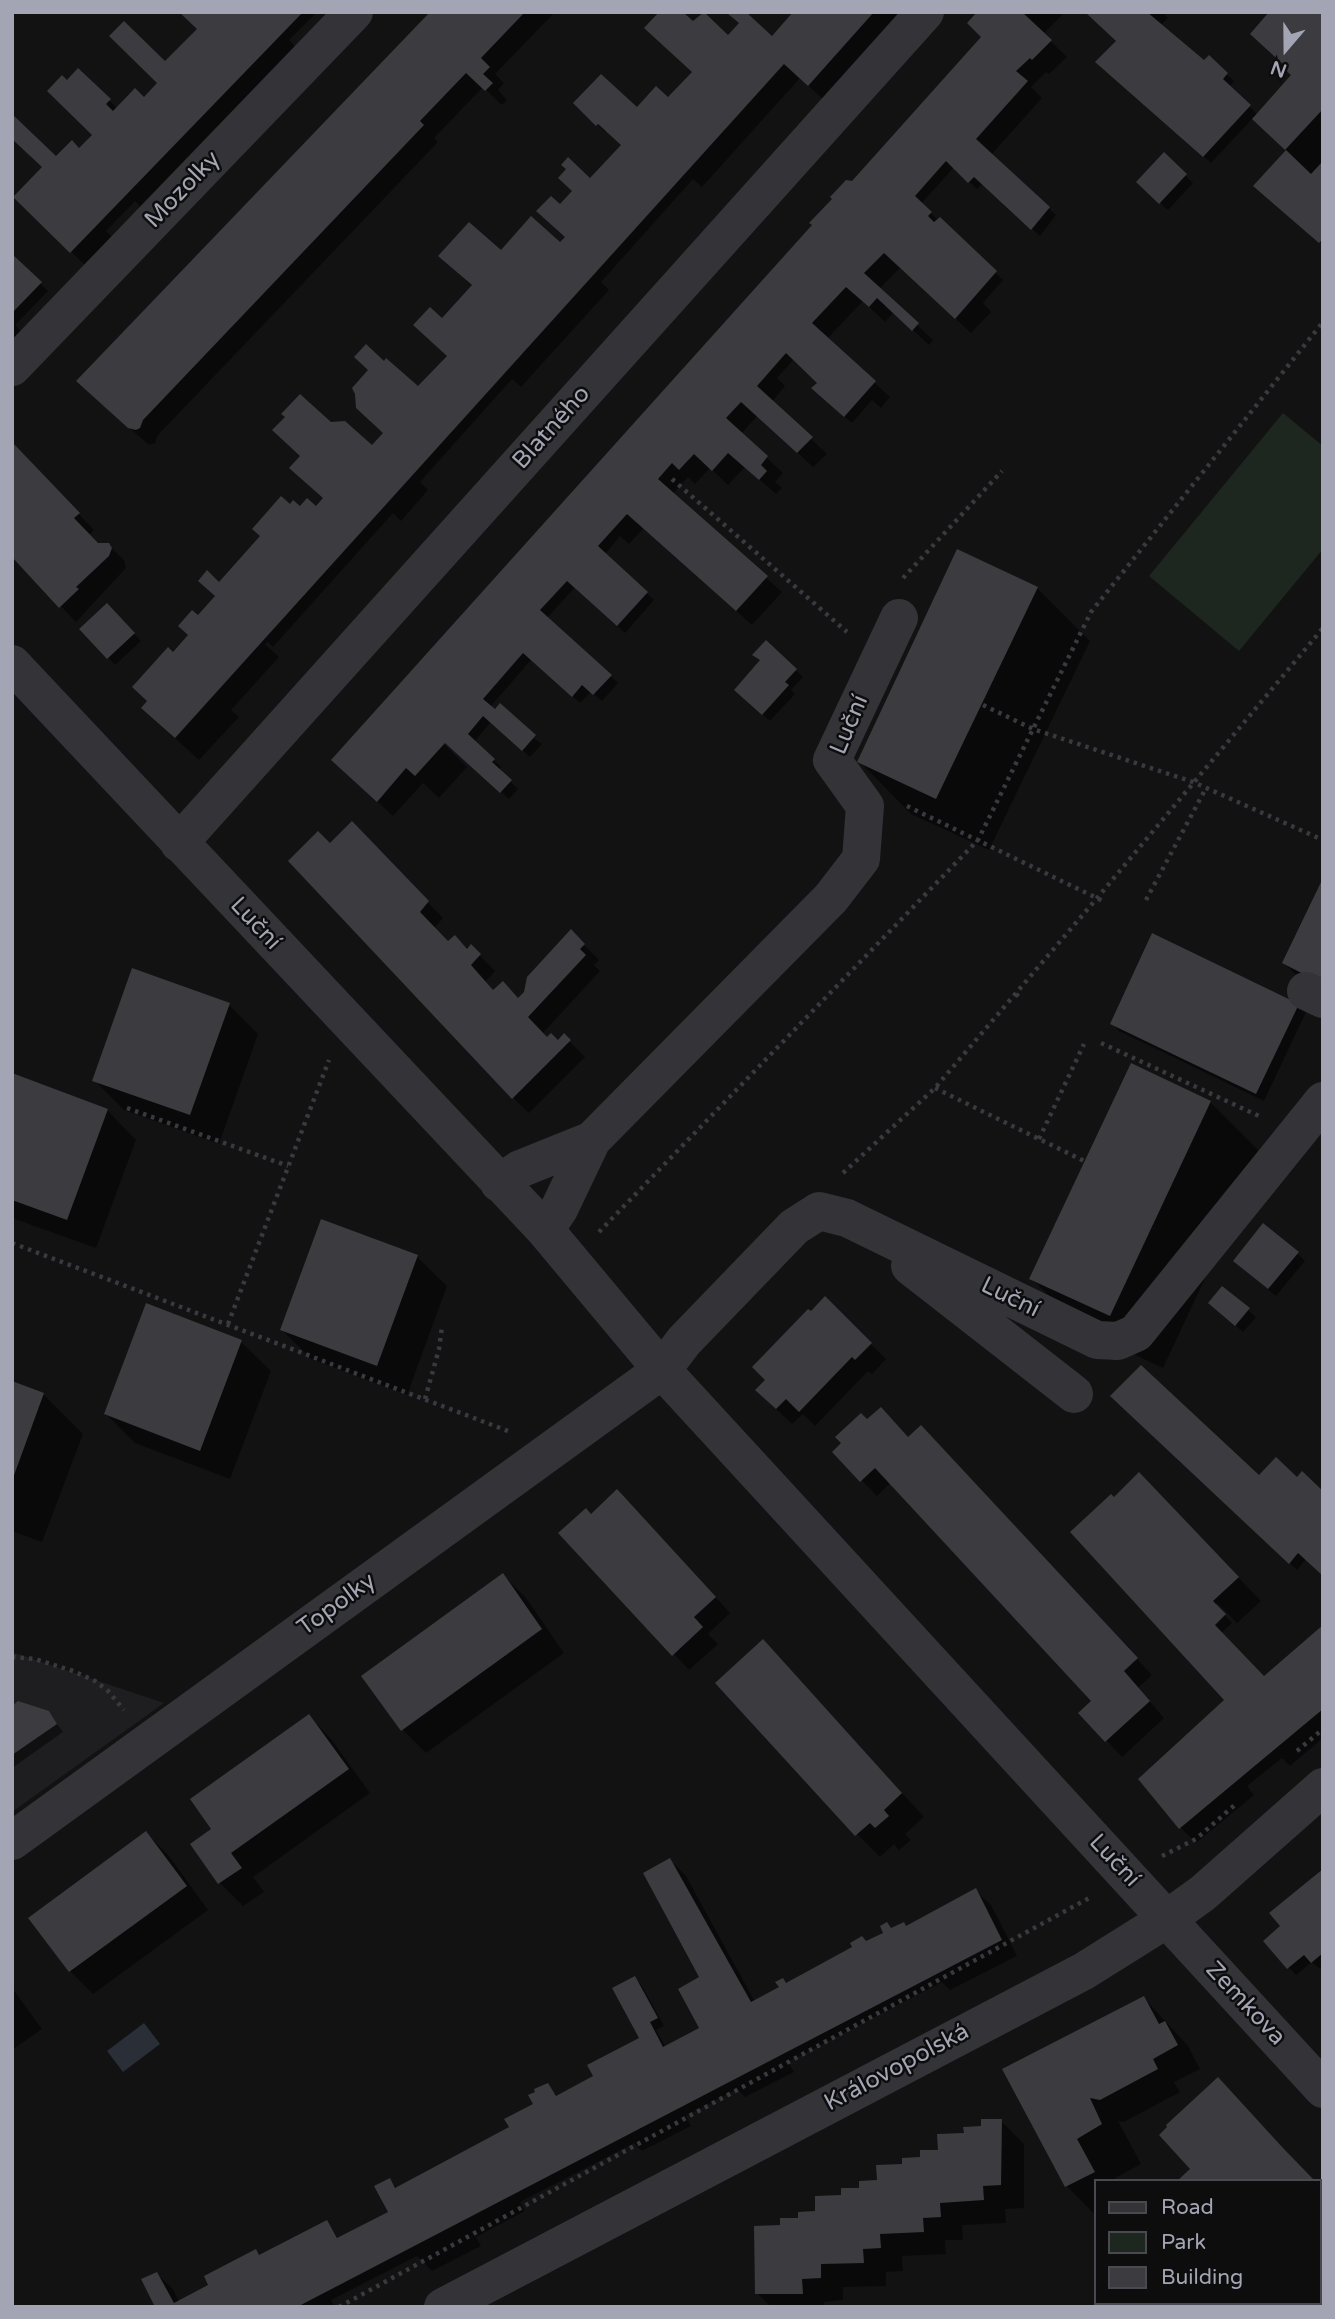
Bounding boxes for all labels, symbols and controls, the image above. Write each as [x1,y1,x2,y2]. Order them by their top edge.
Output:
north arrow [1251,14,1321,84]
text: N [1268,56,1290,82]
street label: Mozolky [139,145,227,235]
street label: Blatného [507,380,597,476]
street label: Luční [825,691,875,759]
street label: Luční [223,892,287,956]
street label: Luční [976,1272,1044,1324]
street label: Topolky [292,1567,382,1643]
street label: Luční [1082,1829,1146,1893]
street label: Zemkova [1199,1956,1291,2052]
street label: Královopolská [820,2018,974,2118]
legend [1094,2179,1321,2305]
text: Road [1161,2195,1214,2220]
text: Park [1161,2230,1206,2255]
text: Building [1161,2265,1243,2290]

